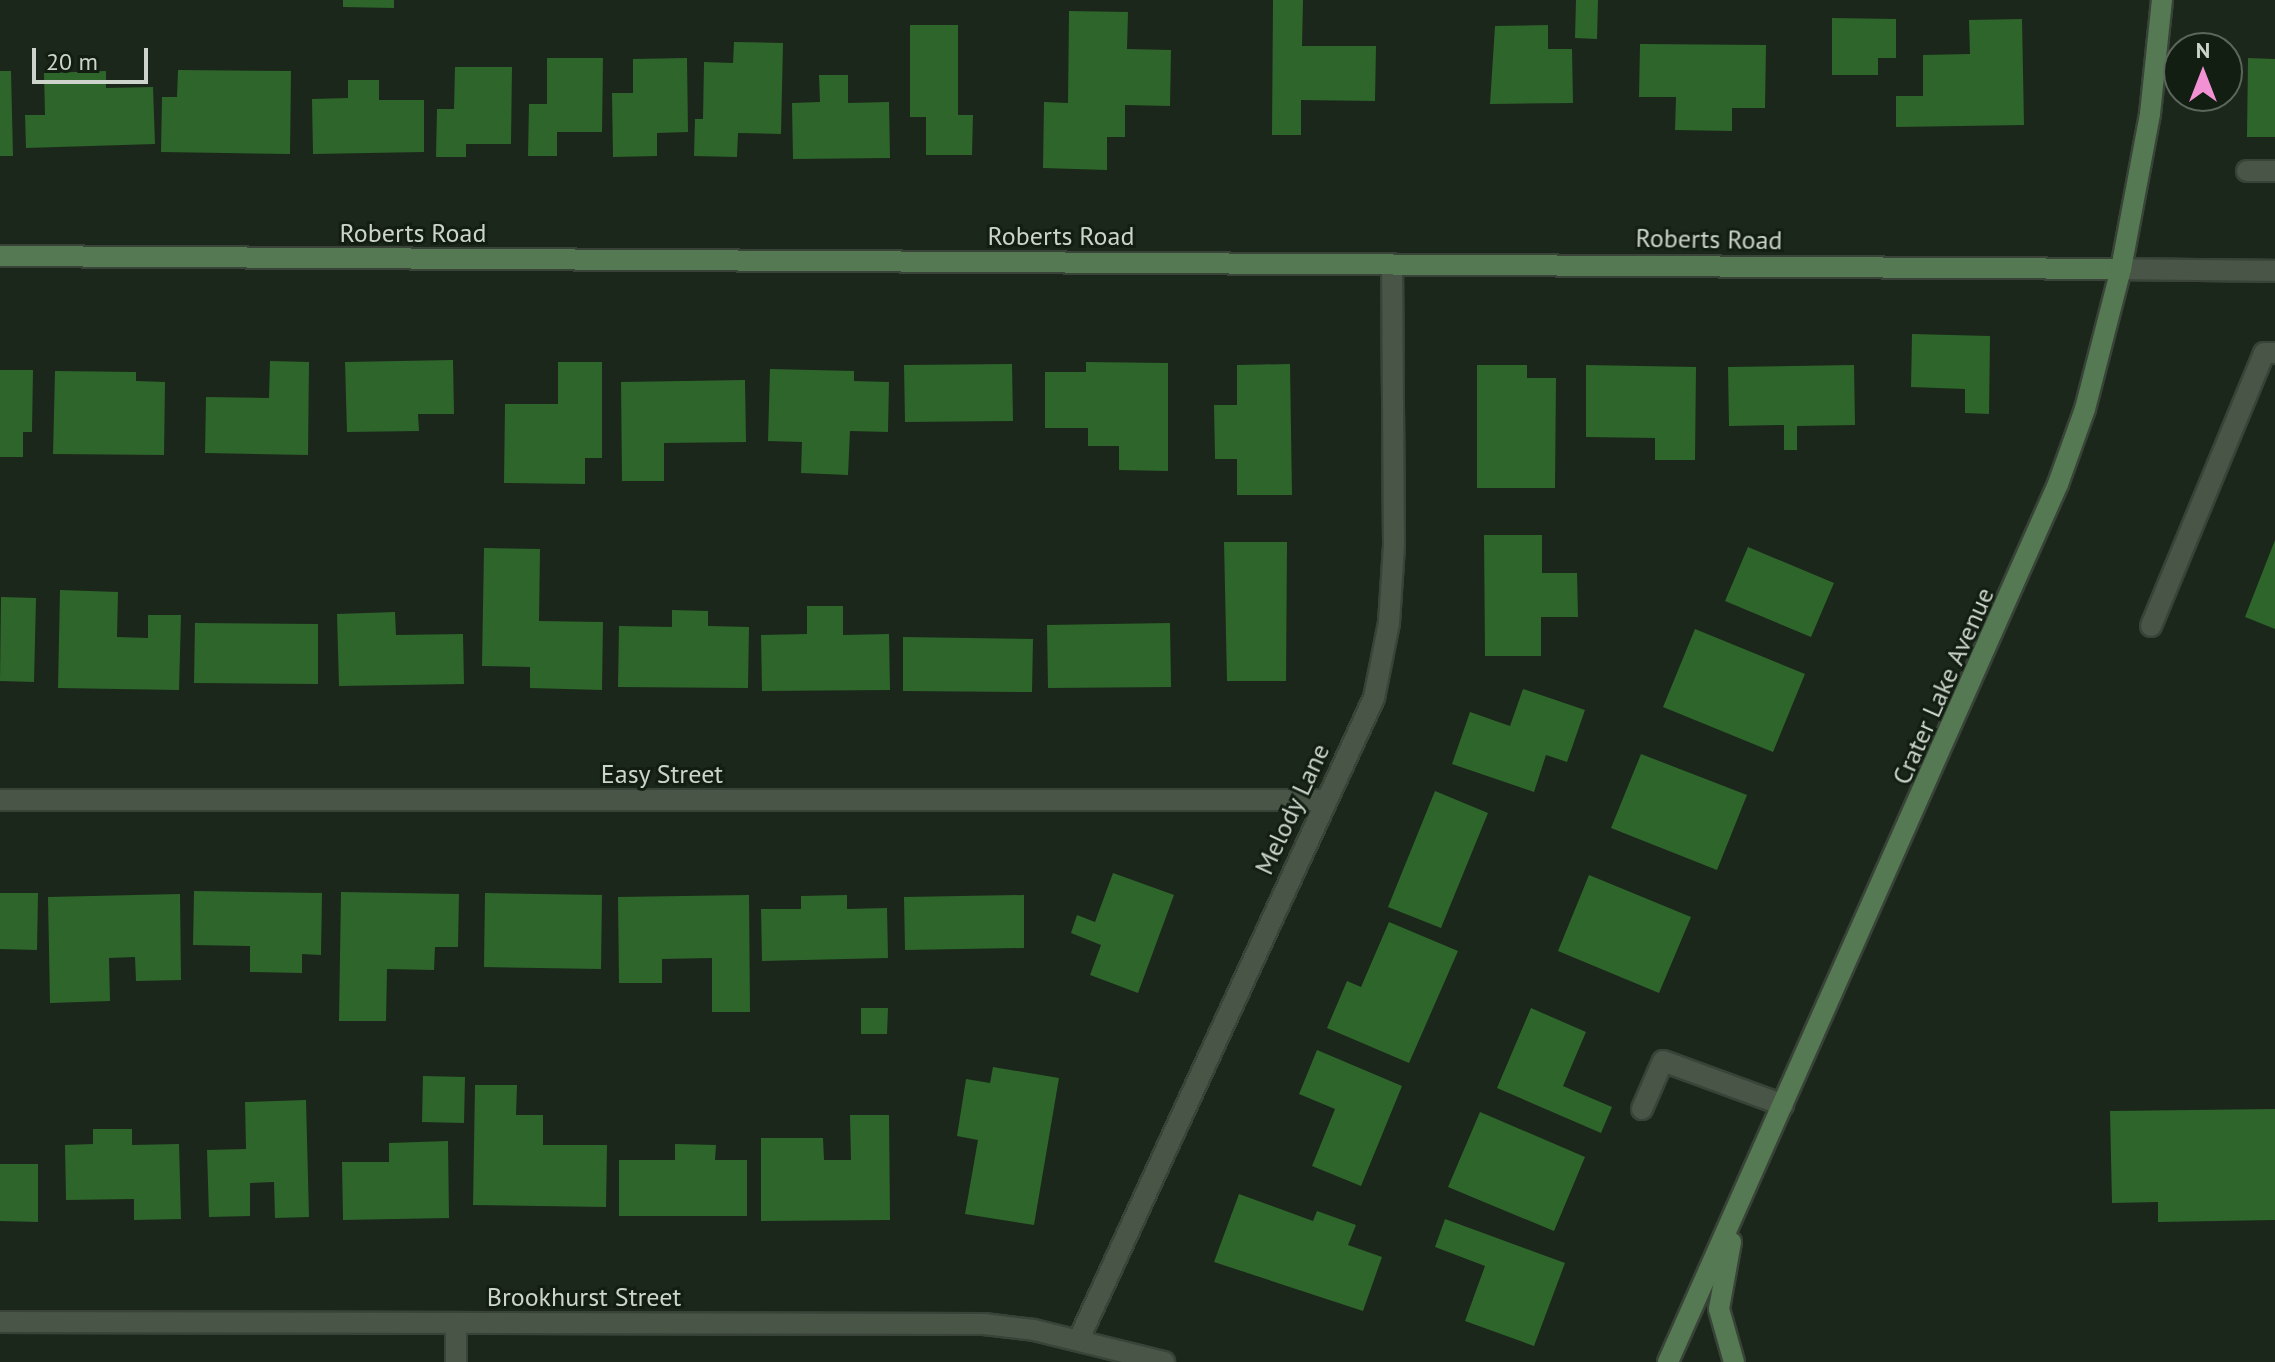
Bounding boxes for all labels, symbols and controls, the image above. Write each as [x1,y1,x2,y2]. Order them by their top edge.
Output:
scale bar [36,32,152,82]
north arrow [2163,32,2243,112]
text: N [2196,36,2210,64]
text: 20 m [46,46,98,77]
street label: Roberts Road [340,217,486,249]
street label: Roberts Road [988,220,1134,252]
street label: Roberts Road [1635,222,1783,256]
street label: Crater Lake Avenue [1885,582,2001,790]
street label: Melody Lane [1248,738,1336,880]
street label: Easy Street [600,758,724,790]
street label: Brookhurst Street [487,1281,681,1313]

